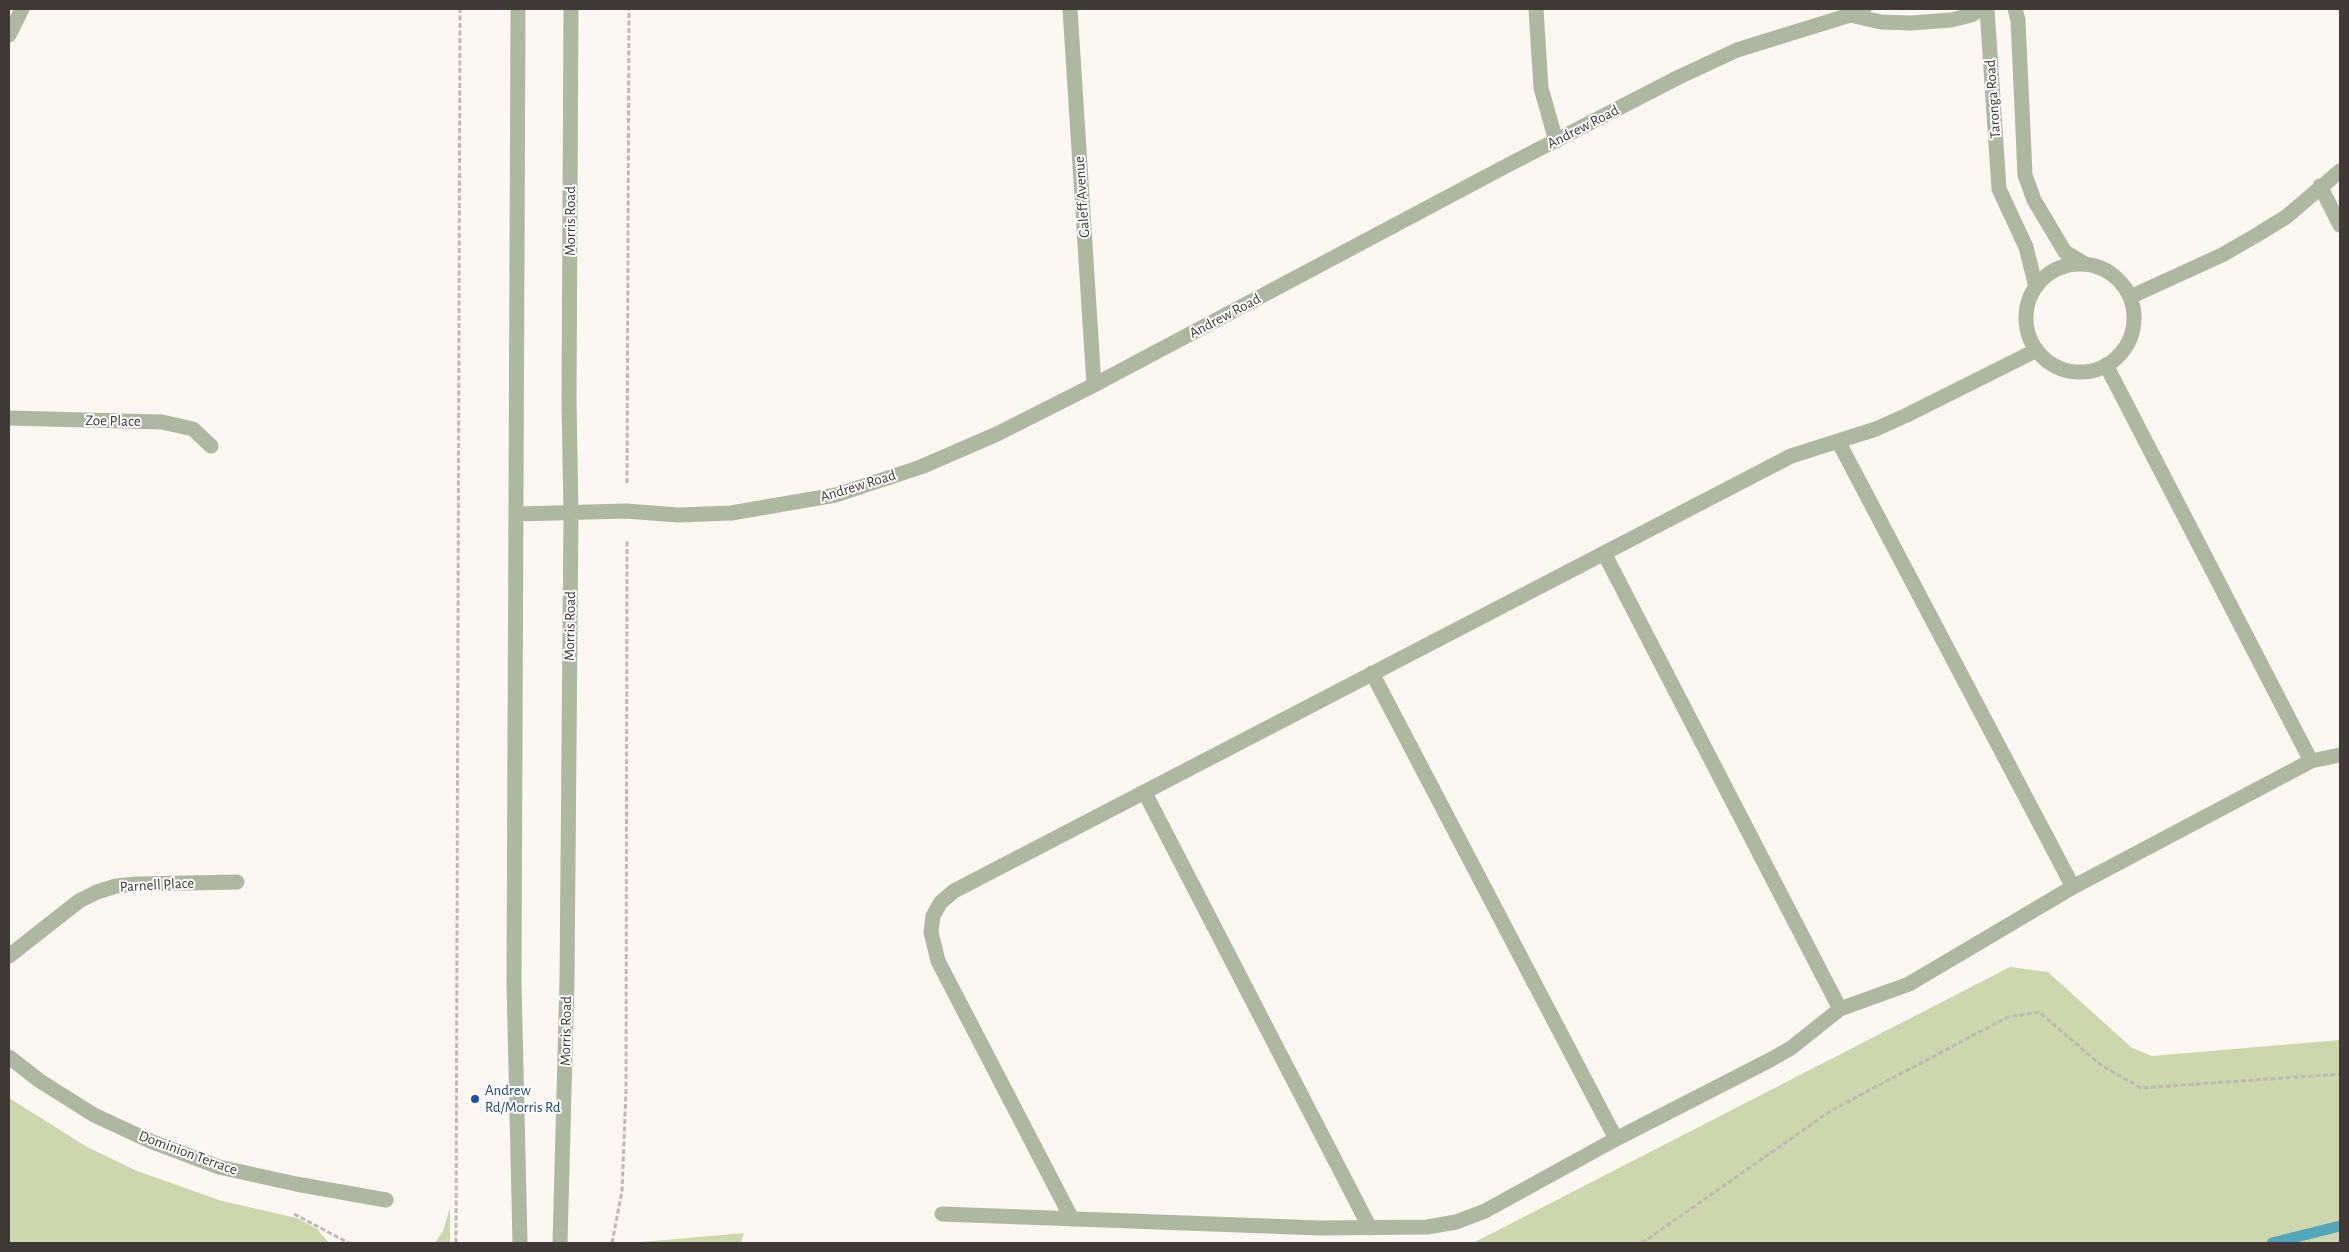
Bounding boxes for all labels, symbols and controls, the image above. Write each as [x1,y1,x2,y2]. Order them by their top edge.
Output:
street label: Taronga Road [1981,59,2005,139]
street label: Andrew Road [1544,101,1622,153]
street label: Galeff Avenue [1070,156,1094,238]
street label: Morris Road [561,186,579,256]
street label: Andrew Road [1186,290,1264,342]
street label: Zoe Place [85,412,141,430]
street label: Andrew Road [818,466,898,506]
street label: Morris Road [560,591,580,661]
street label: Parnell Place [119,874,195,896]
street label: Morris Road [556,996,576,1066]
place label: Andrew Rd/Morris Rd [485,1081,561,1116]
marker: Andrew Rd/Morris Rd [469,1093,481,1105]
street label: Dominion Terrace [136,1127,240,1179]

